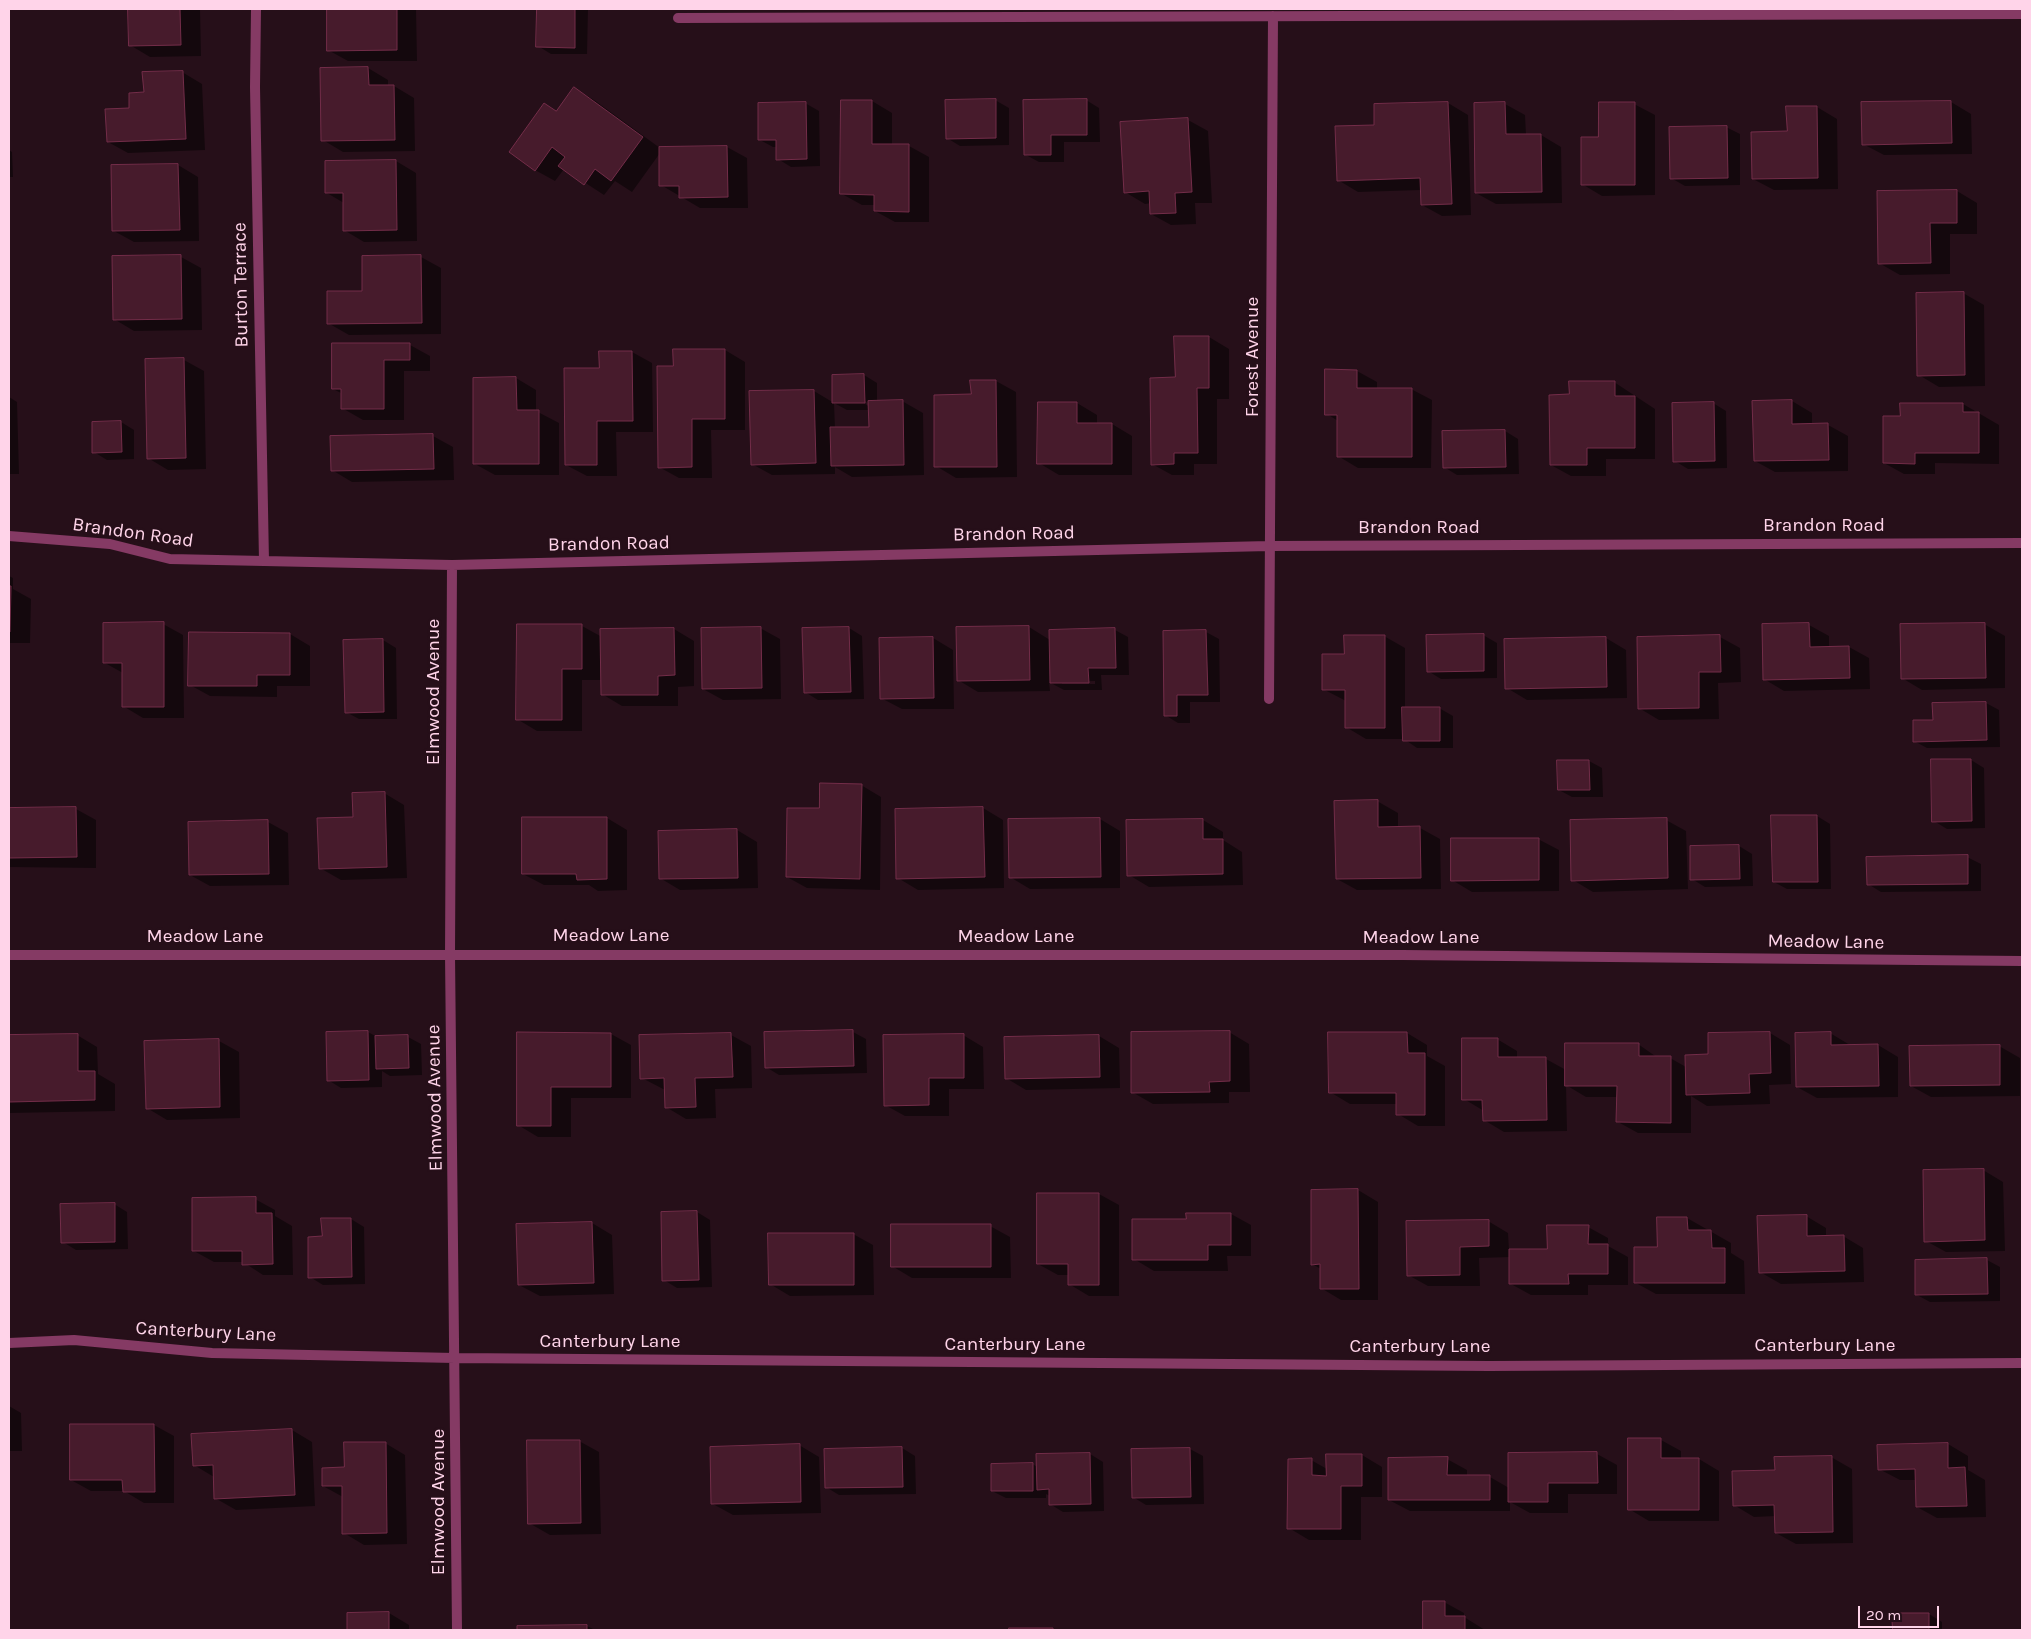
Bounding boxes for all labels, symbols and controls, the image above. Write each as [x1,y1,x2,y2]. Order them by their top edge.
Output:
street label: Burton Terrace [229,222,253,348]
street label: Forest Avenue [1242,297,1264,417]
street label: Brandon Road [71,513,195,553]
street label: Brandon Road [1763,515,1885,537]
street label: Brandon Road [1358,517,1480,539]
street label: Brandon Road [953,522,1075,546]
street label: Brandon Road [548,532,670,556]
street label: Elmwood Avenue [423,619,445,765]
street label: Meadow Lane [553,925,669,947]
street label: Meadow Lane [147,926,263,948]
street label: Meadow Lane [958,926,1074,948]
street label: Meadow Lane [1363,927,1479,949]
street label: Meadow Lane [1767,930,1885,954]
street label: Elmwood Avenue [422,1025,448,1171]
street label: Canterbury Lane [135,1317,277,1347]
street label: Canterbury Lane [540,1331,680,1353]
street label: Canterbury Lane [945,1334,1085,1356]
street label: Canterbury Lane [1755,1335,1895,1357]
street label: Canterbury Lane [1350,1336,1490,1358]
street label: Elmwood Avenue [428,1429,450,1575]
scale bar [1861,1596,1942,1628]
text: 20 m [1866,1606,1901,1624]

